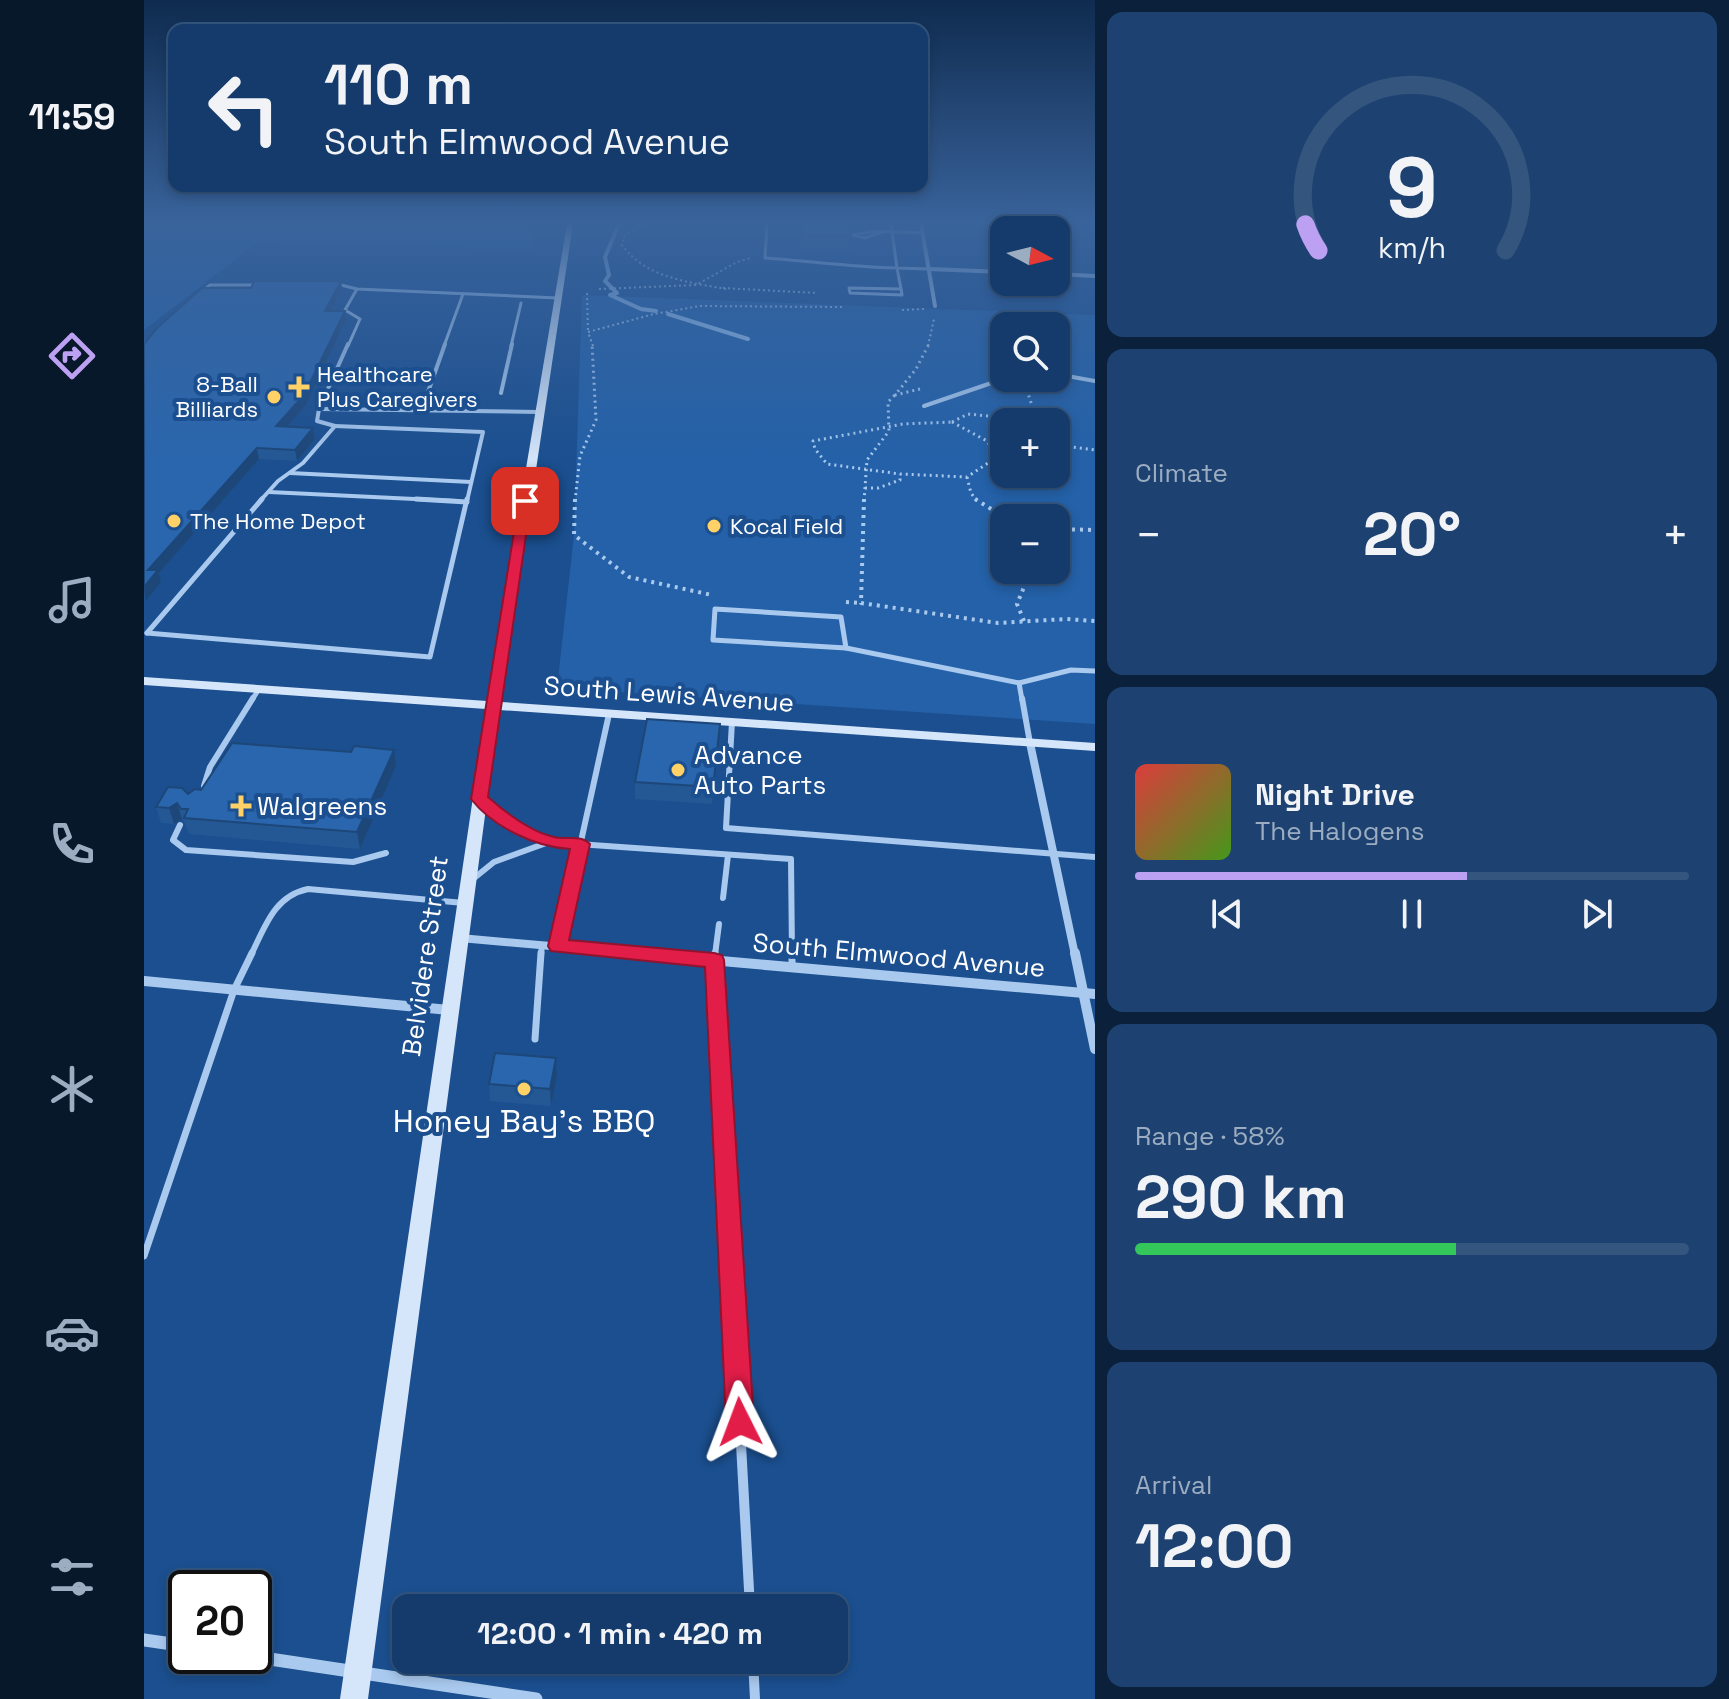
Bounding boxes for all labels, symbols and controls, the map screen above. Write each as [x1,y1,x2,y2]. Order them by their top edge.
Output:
text: 110 m [324,49,473,120]
icon: left [192,56,296,160]
text: 11:59 [28,94,116,140]
text: South Elmwood Avenue [324,119,730,165]
text: 9 [1386,134,1438,240]
north arrow [990,216,1070,296]
map controls [990,216,1070,584]
text: km/h [1378,230,1446,266]
button: search [990,312,1070,392]
icon: directions [44,328,100,384]
place label: Healthcare Plus Caregivers [317,360,478,413]
place label: 8-Ball Billiards [176,370,258,423]
marker: Healthcare Plus Caregivers [288,376,310,398]
marker: 8-Ball Billiards [265,388,283,406]
button: + [990,408,1070,488]
text: Climate [1135,456,1228,490]
pin [491,467,559,535]
icon: arrive [503,479,547,523]
text: 20° [1363,496,1461,573]
button: − [990,504,1070,584]
place label: The Home Depot [190,507,366,535]
text: − [1135,507,1162,563]
text: + [1662,507,1689,563]
marker: The Home Depot [165,512,183,530]
place label: Kocal Field [730,512,843,540]
marker: Kocal Field [705,517,723,535]
icon: music [44,572,100,628]
street label: South Lewis Avenue [543,668,795,720]
place label: Advance Auto Parts [694,738,826,802]
marker: Advance Auto Parts [669,761,687,779]
text: Night Drive [1255,775,1415,814]
place label: Walgreens [257,789,387,823]
marker: Walgreens [232,797,250,815]
text: The Halogens [1255,814,1424,848]
icon: phone [44,816,100,872]
street label: Belvidere Street [394,853,456,1059]
icon: previous [1205,892,1249,936]
icon: pause [1390,892,1434,936]
icon: next [1575,892,1619,936]
street label: South Elmwood Avenue [751,925,1047,985]
icon: climate [44,1061,100,1117]
marker: Honey Bay's BBQ [515,1080,533,1098]
place label: Honey Bay's BBQ [393,1101,655,1141]
text: Range · 58% [1135,1119,1284,1153]
text: 290 km [1135,1159,1347,1236]
icon: car [44,1305,100,1361]
position arrow [698,1380,782,1464]
text: Arrival [1135,1468,1212,1502]
text: 12:00 [1135,1508,1293,1585]
icon: filters [44,1549,100,1605]
speed limit sign: 20 [168,1570,272,1674]
text: 12:00 · 1 min · 420 m [477,1614,763,1653]

